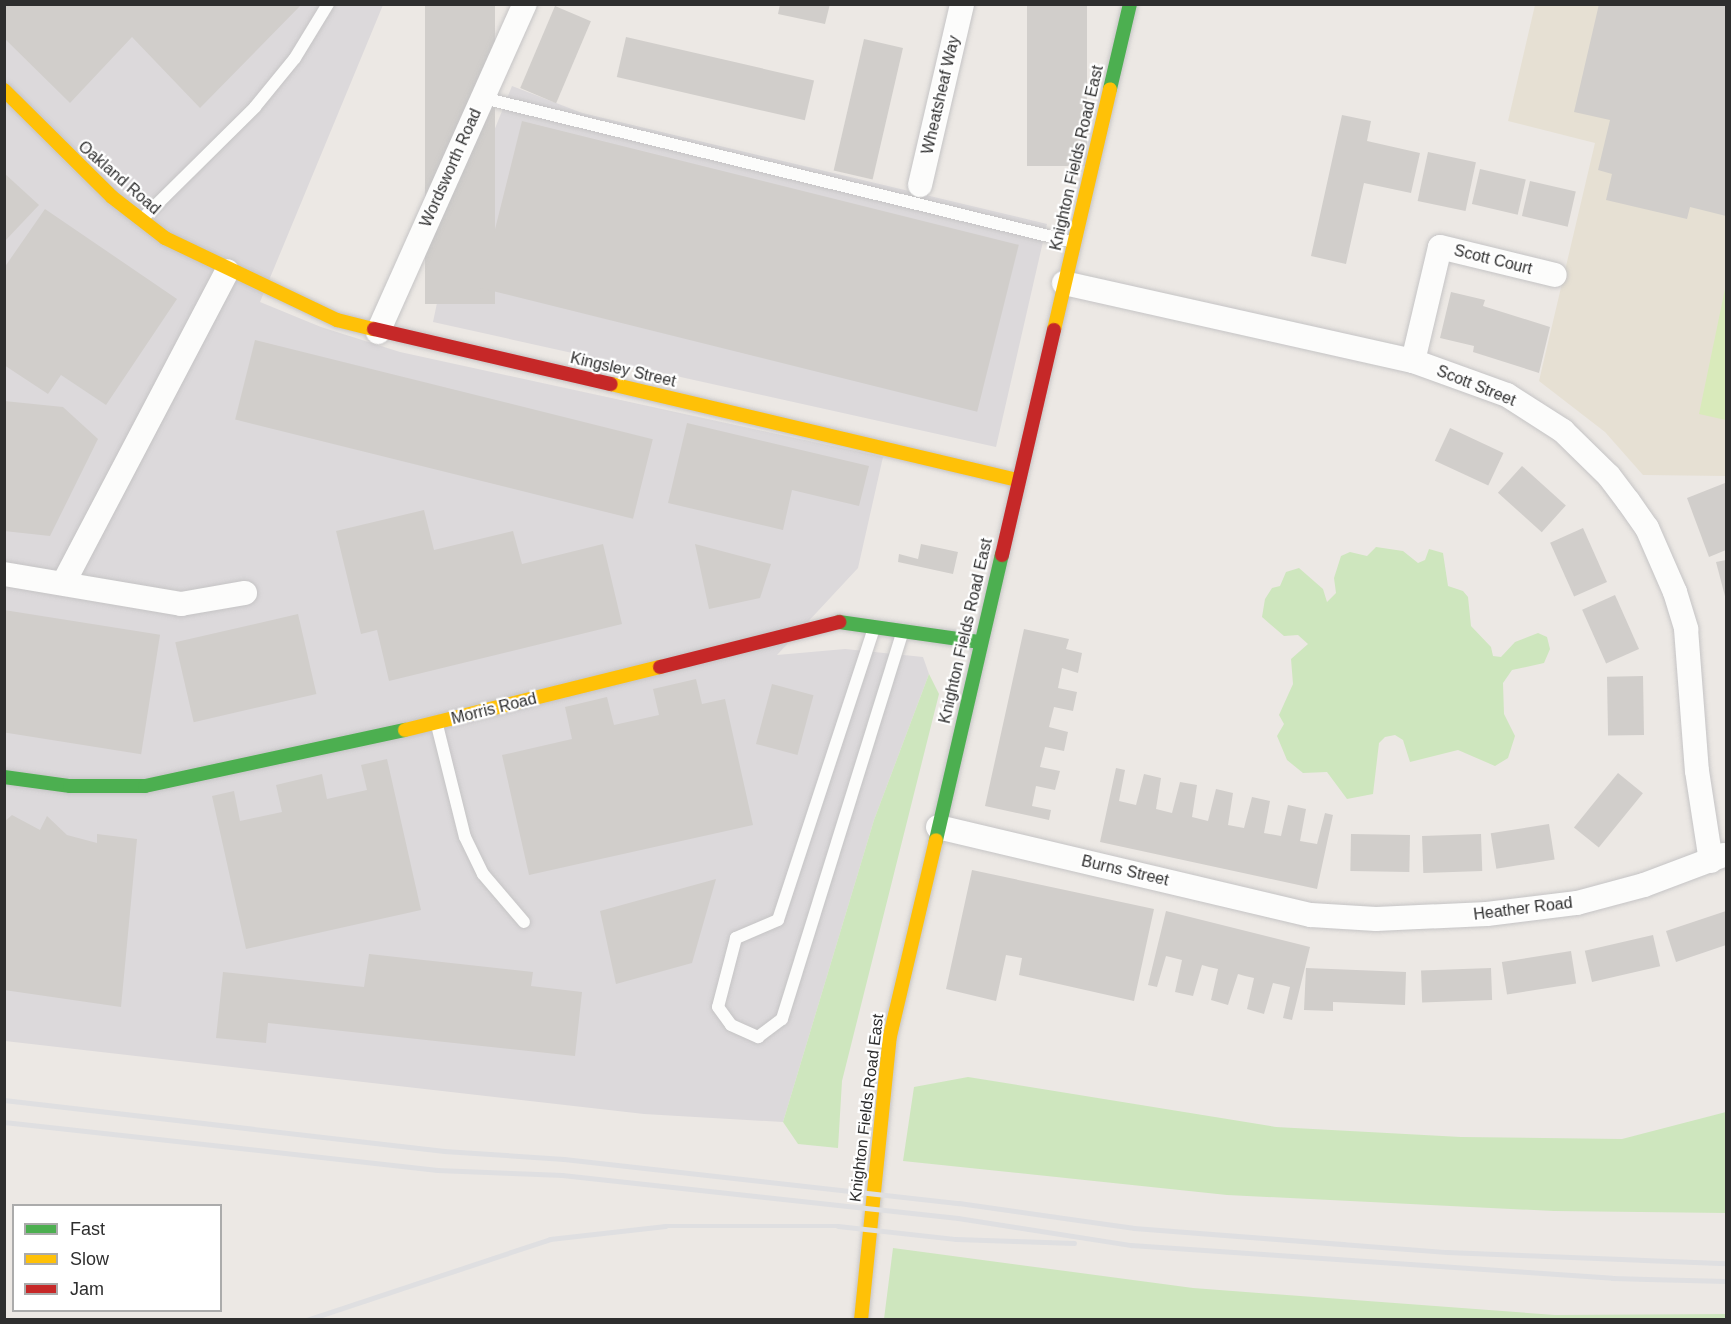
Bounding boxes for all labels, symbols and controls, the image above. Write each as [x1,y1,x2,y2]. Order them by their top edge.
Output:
street label: Wheatsheaf Way [918,34,964,156]
street label: Knighton Fields Road East [1046,64,1108,252]
street label: Wordsworth Road [416,106,486,230]
street label: Oakland Road [74,137,164,219]
street label: Scott Court [1452,241,1534,279]
street label: Kingsley Street [568,349,678,391]
street label: Scott Street [1434,361,1518,411]
street label: Knighton Fields Road East [935,537,997,725]
street label: Morris Road [449,689,539,729]
street label: Burns Street [1080,852,1170,890]
street label: Heather Road [1472,893,1574,925]
street label: Knighton Fields Road East [846,1013,888,1203]
legend [12,1204,222,1312]
text: Fast [70,1219,105,1239]
text: Slow [70,1249,109,1269]
text: Jam [70,1279,104,1299]

